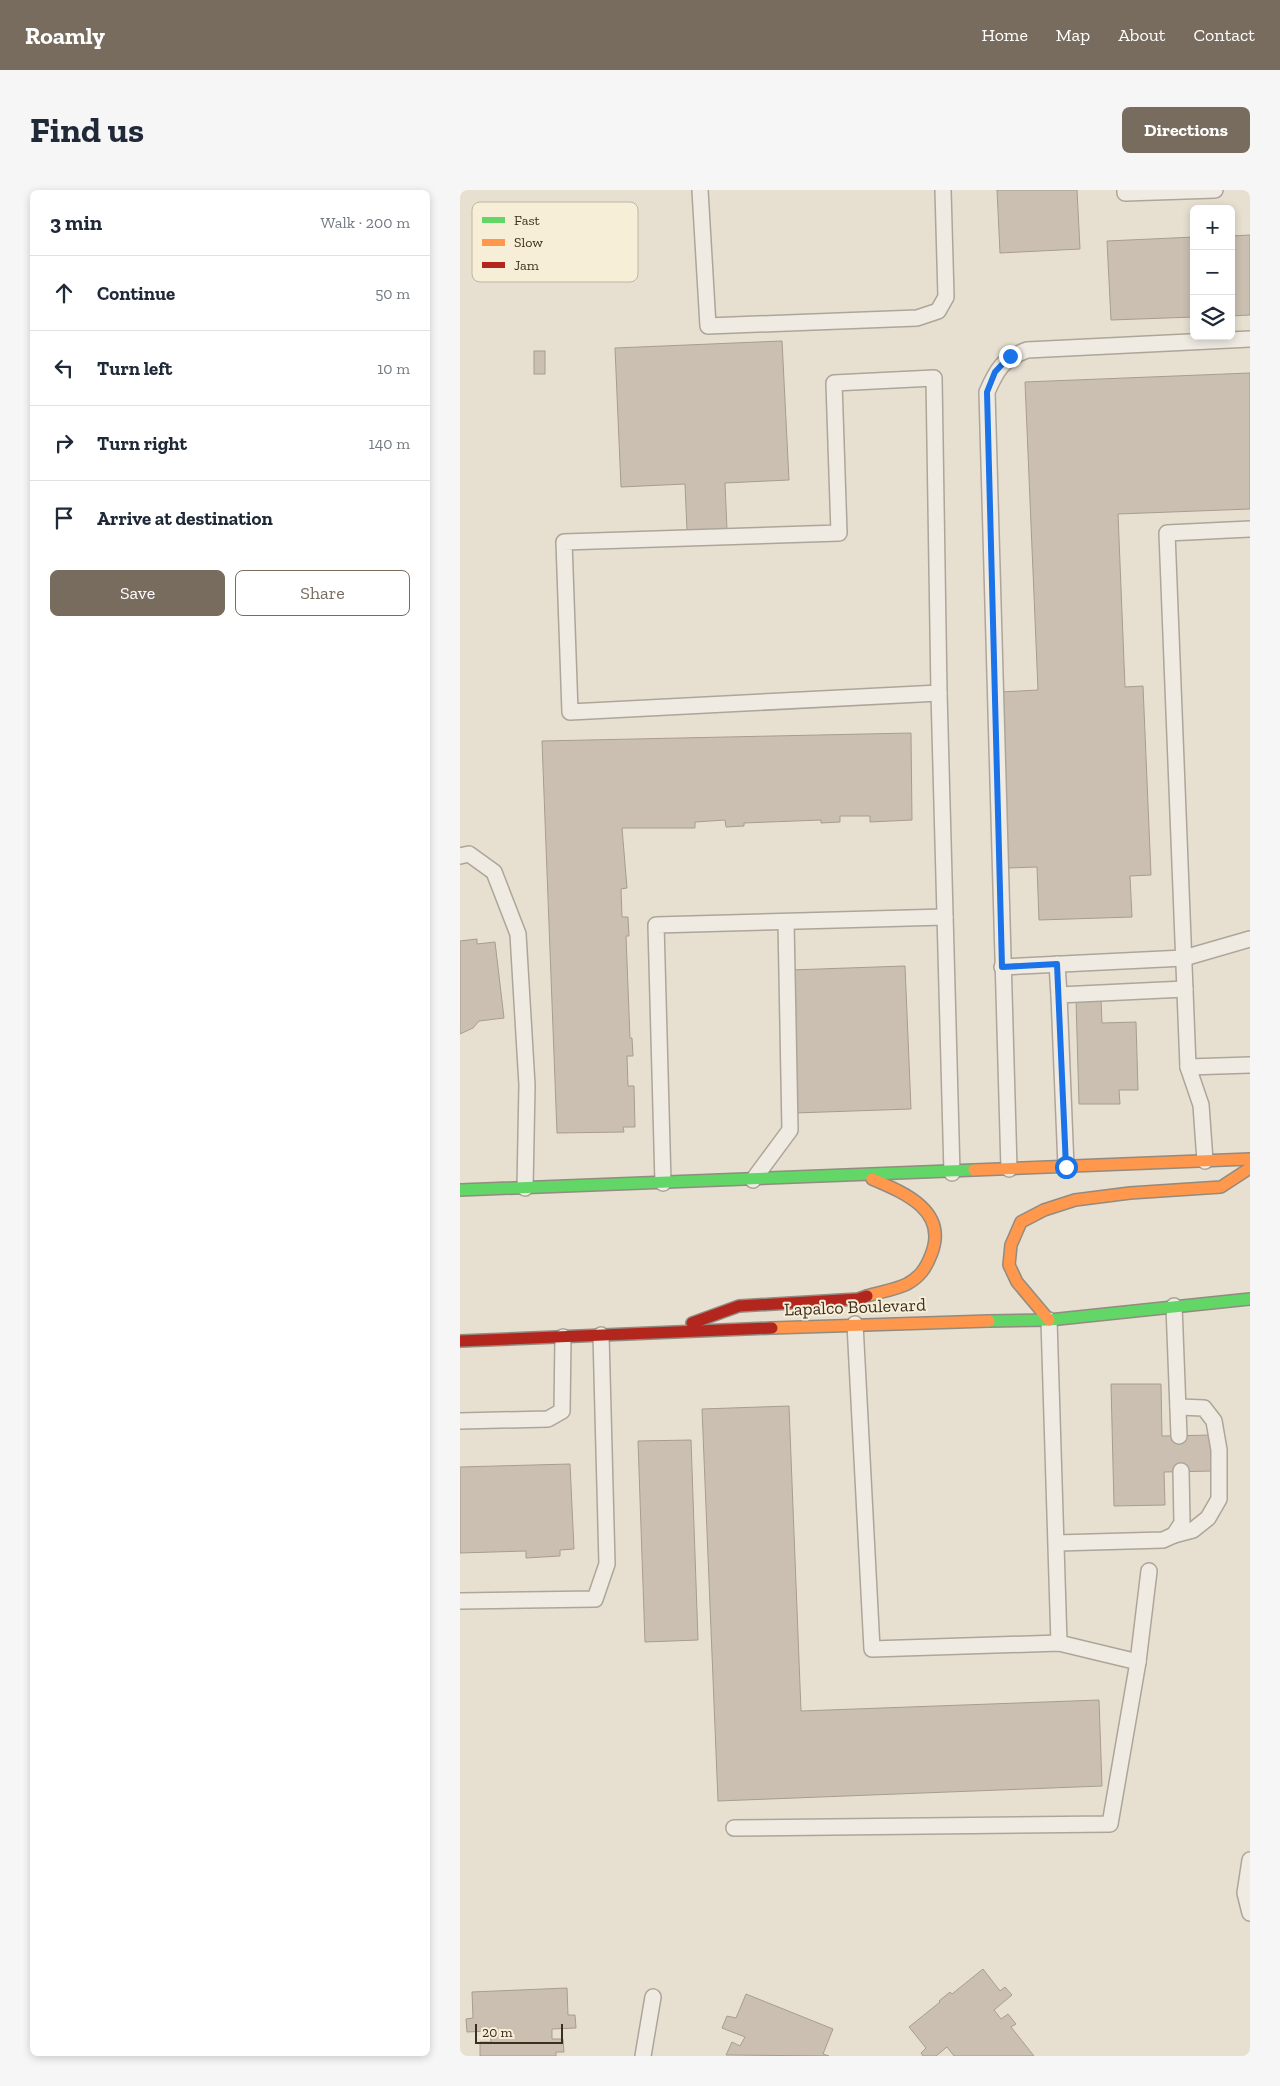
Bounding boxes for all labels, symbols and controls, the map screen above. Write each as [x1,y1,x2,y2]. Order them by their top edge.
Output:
text: Roamly [25,21,105,50]
text: Home [981,24,1028,46]
text: Map [1056,24,1090,46]
text: About [1118,24,1165,46]
text: Contact [1193,24,1255,46]
button: Directions [1122,107,1250,153]
text: Find us [30,109,144,151]
legend [472,202,638,282]
map controls [1190,205,1235,340]
button: + [1190,205,1235,250]
text: 3 min [50,210,102,235]
text: Fast [514,212,541,229]
text: Walk · 200 m [321,213,410,232]
text: Slow [514,234,543,251]
button: − [1190,250,1235,295]
text: Jam [514,257,539,274]
icon: ahead [50,279,78,307]
text: Continue [97,282,175,305]
text: 50 m [375,284,410,303]
button: layers [1190,295,1235,340]
route end [999,345,1022,368]
icon: left [50,354,78,382]
text: Turn left [97,357,172,380]
text: 10 m [377,359,410,378]
icon: right [50,429,78,457]
text: Turn right [97,432,187,455]
text: 140 m [369,434,410,453]
icon: arrive [50,504,78,532]
text: Arrive at destination [97,507,273,530]
button: Save [50,570,225,616]
button: Share [235,570,410,616]
route start [1055,1156,1078,1179]
street label: Lapalco Boulevard [784,1294,926,1320]
scale bar [475,2021,562,2044]
text: 20 m [482,2024,513,2041]

